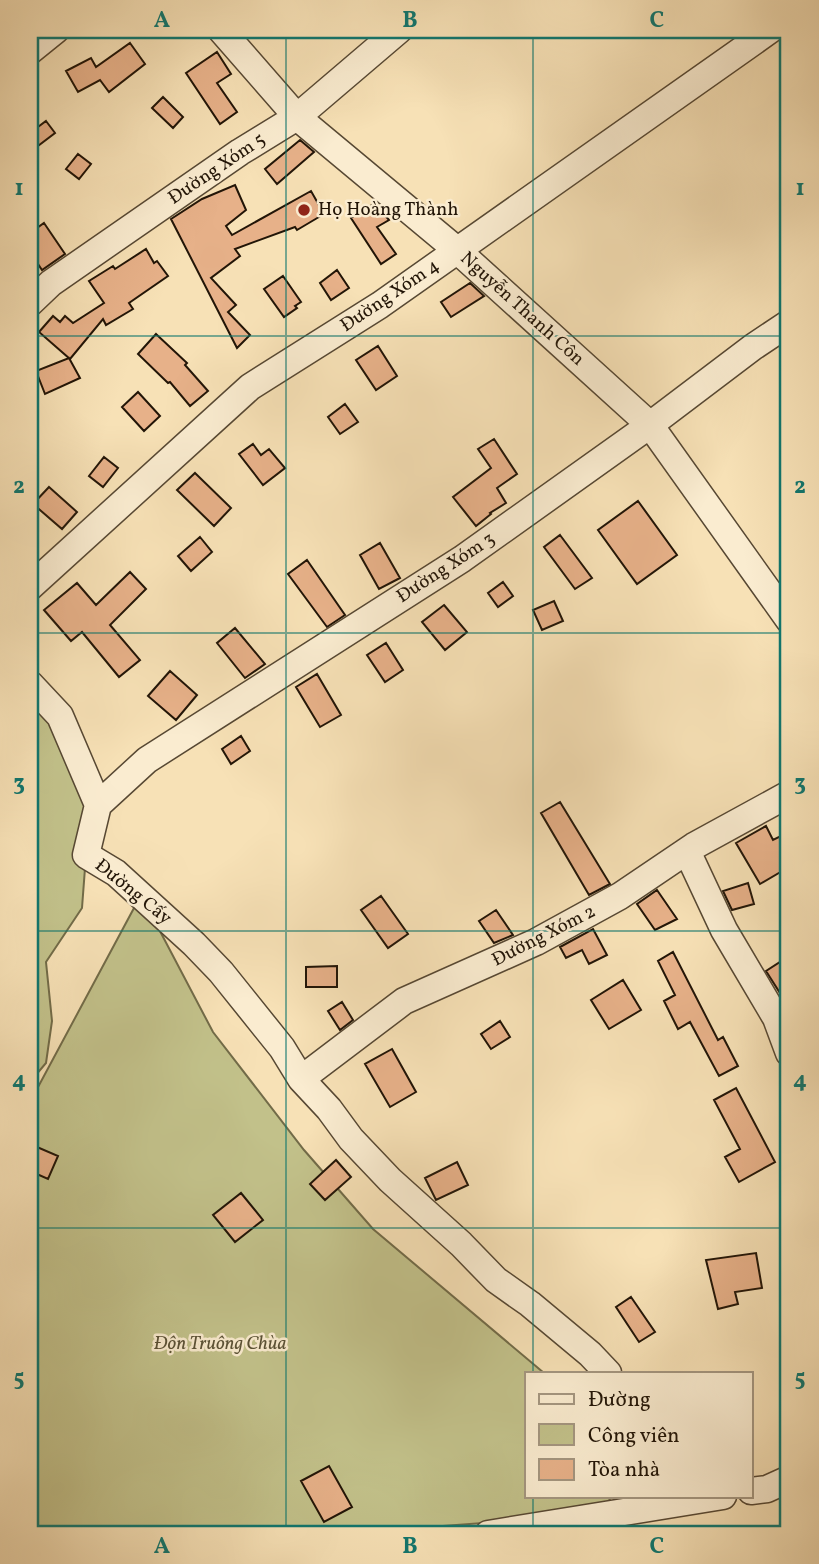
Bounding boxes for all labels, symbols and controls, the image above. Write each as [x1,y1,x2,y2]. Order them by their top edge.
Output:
text: A [154,5,170,37]
text: B [402,5,418,37]
text: C [650,5,664,37]
street label: Đường Xóm 5 [163,127,271,211]
text: 1 [14,173,24,205]
text: 1 [795,173,805,205]
place label: Họ Hoàng Thành [318,197,459,223]
marker: Họ Hoàng Thành [296,202,312,218]
street label: Nguyễn Thanh Côn [454,246,590,372]
street label: Đường Xóm 4 [335,253,445,339]
text: 2 [13,471,25,503]
text: 2 [794,471,806,503]
street label: Đường Xóm 3 [392,526,500,610]
text: 3 [13,768,25,800]
text: 3 [794,768,806,800]
street label: Đường Cấy [89,853,177,931]
street label: Đường Xóm 2 [488,899,600,973]
text: 4 [12,1065,26,1097]
text: 4 [793,1065,807,1097]
park label: Độn Truông Chùa [154,1331,286,1357]
text: 5 [13,1363,25,1395]
text: 5 [794,1363,806,1395]
legend [525,1372,752,1498]
text: Đường [588,1386,651,1415]
text: Công viên [588,1422,680,1451]
text: Tòa nhà [588,1456,660,1485]
text: A [154,1531,170,1563]
text: B [402,1531,418,1563]
text: C [650,1531,664,1563]

